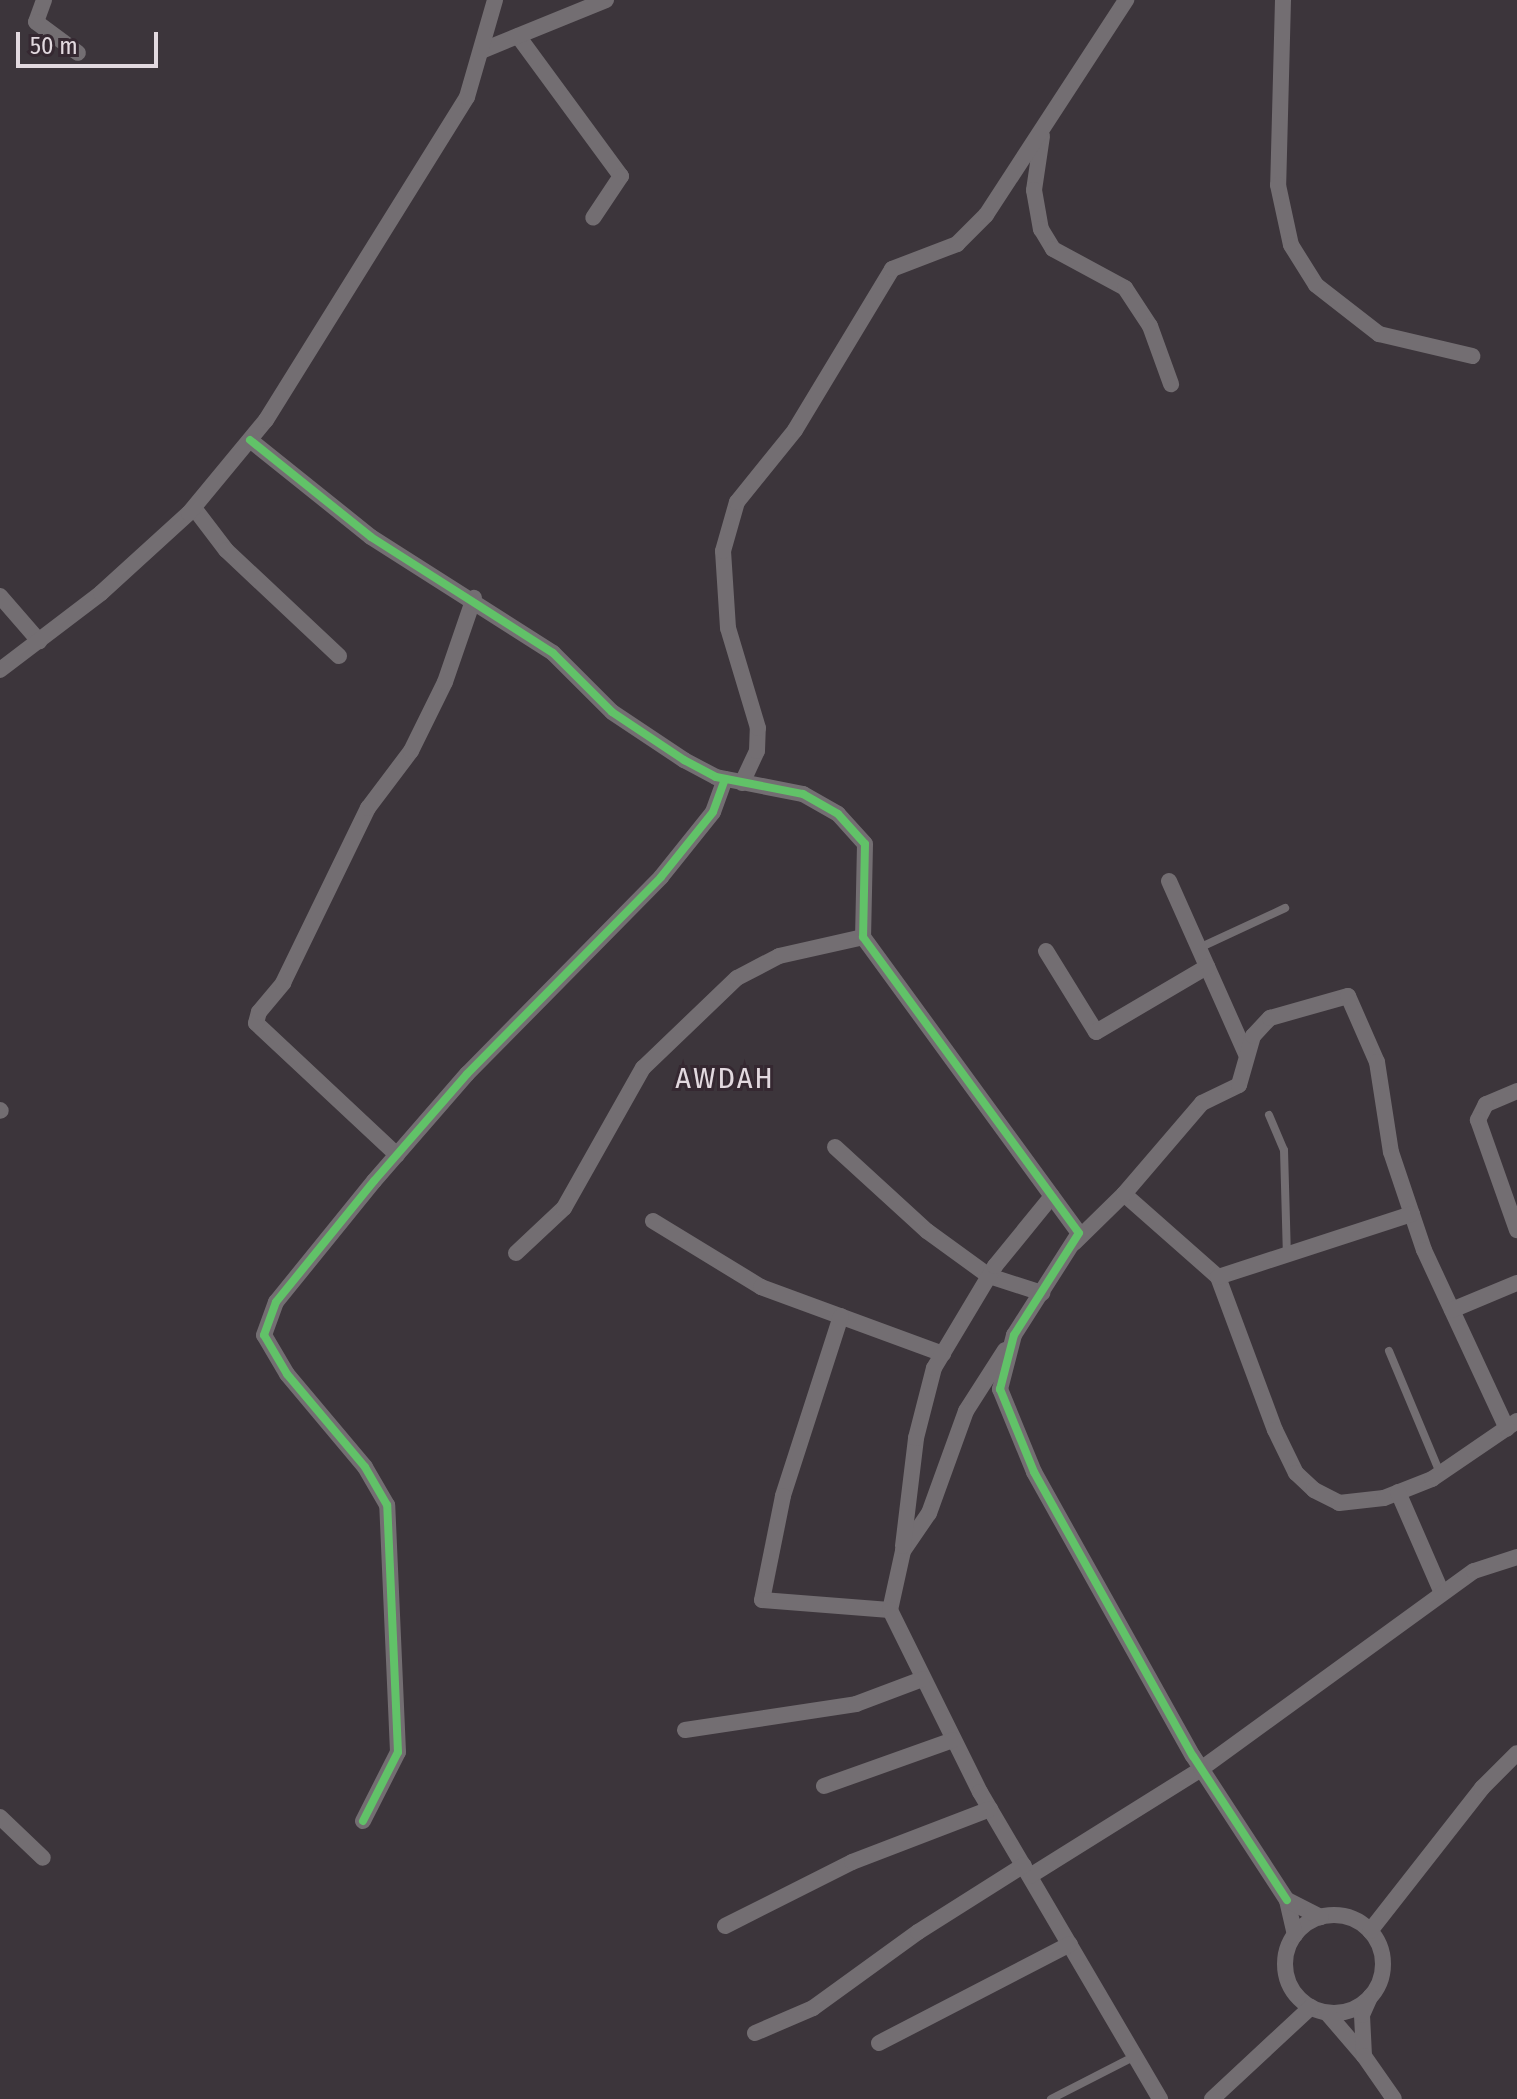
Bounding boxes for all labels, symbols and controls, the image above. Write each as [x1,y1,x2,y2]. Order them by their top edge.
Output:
scale bar [20,16,162,66]
text: 50 m [30,32,78,60]
district label: AWDAH [675,1060,775,1096]

